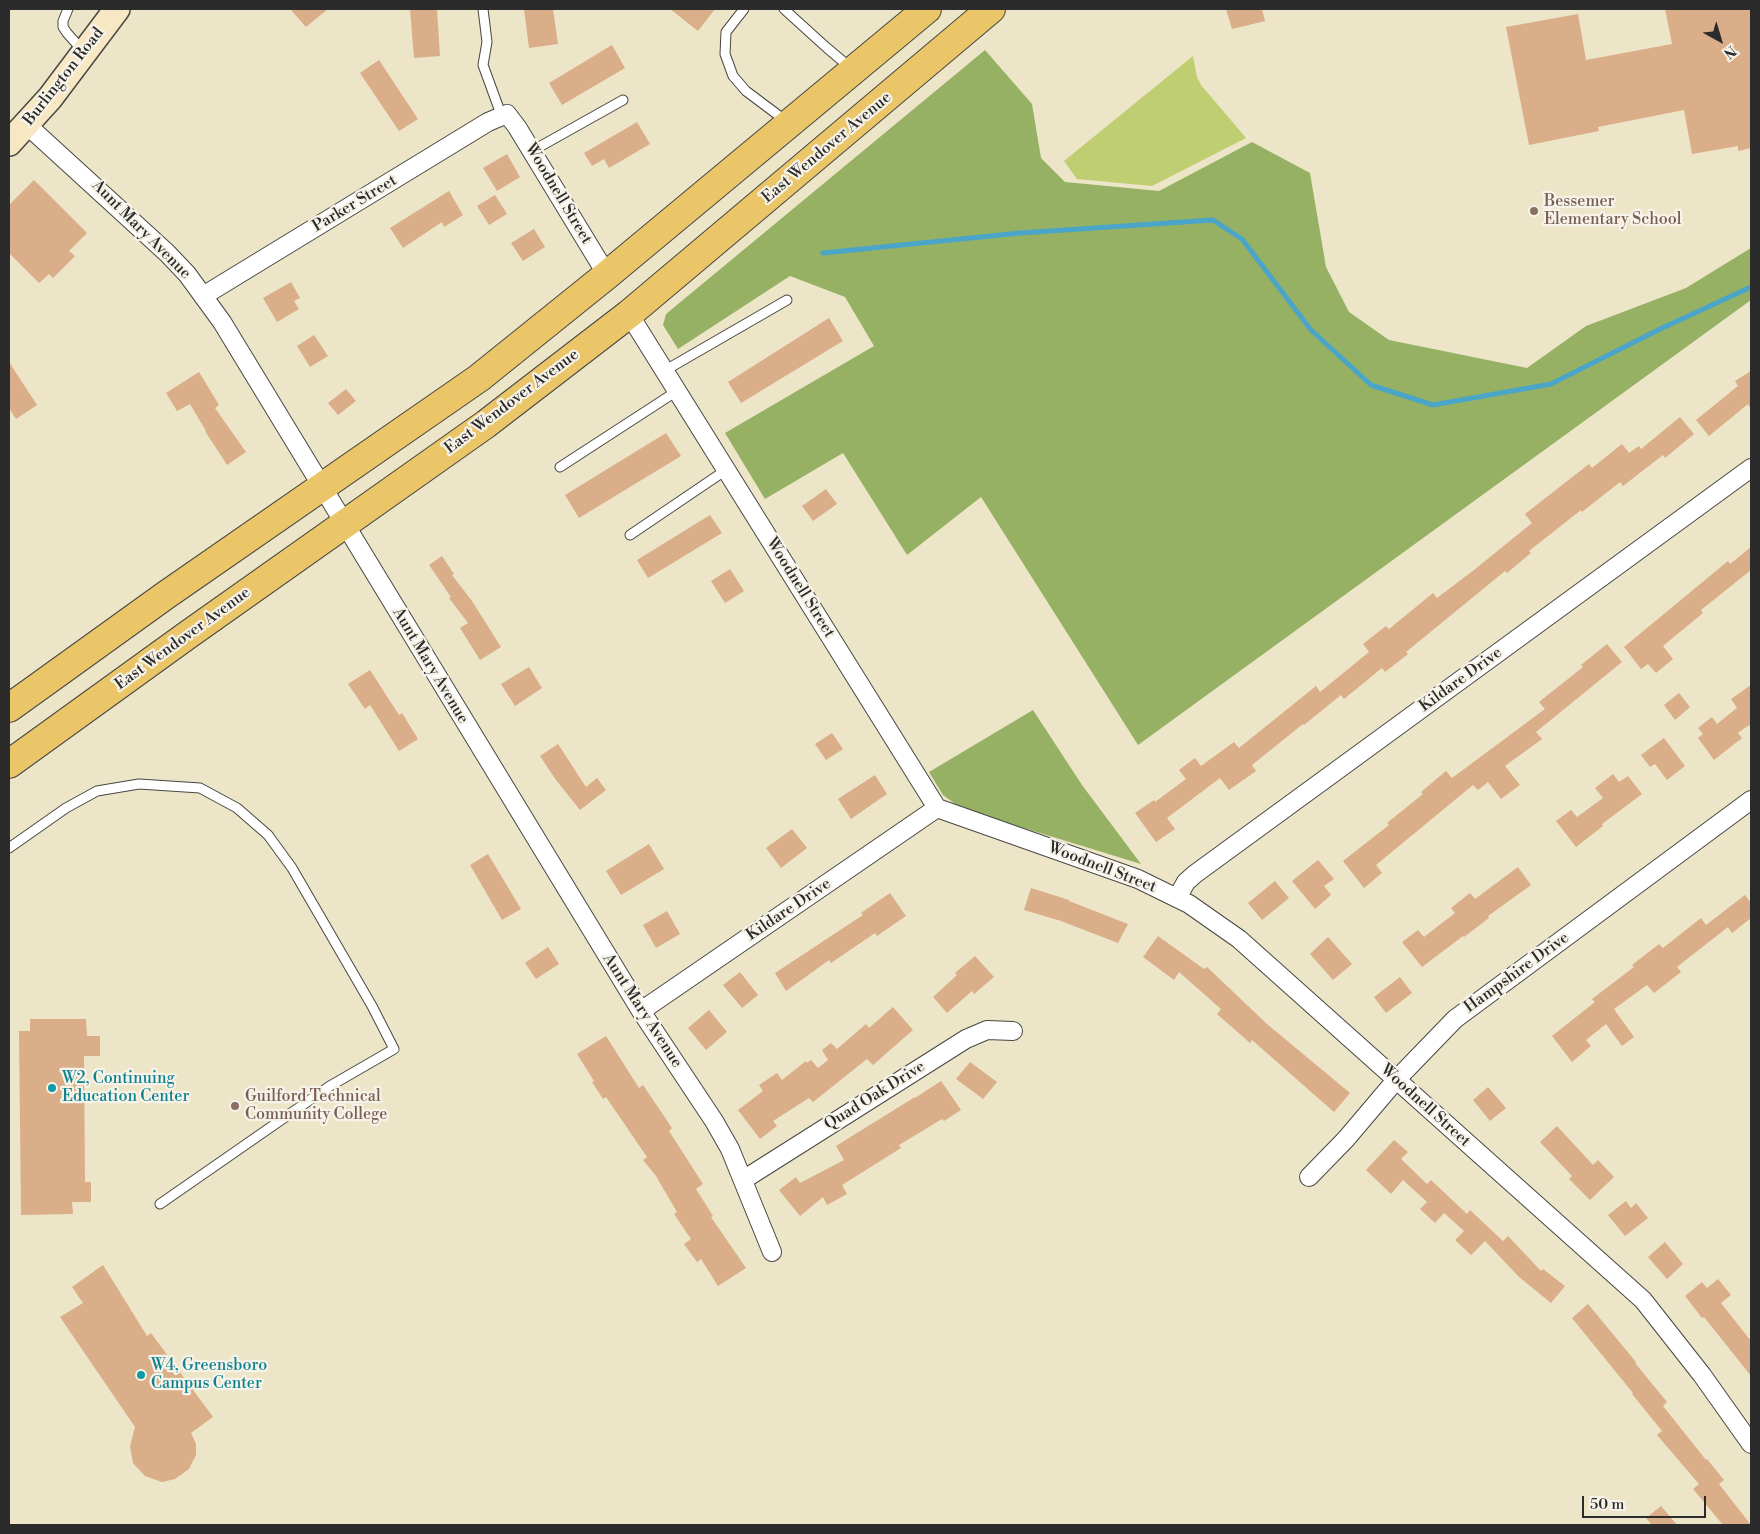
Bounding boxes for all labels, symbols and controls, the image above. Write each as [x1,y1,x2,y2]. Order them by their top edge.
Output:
north arrow [1695,15,1745,65]
street label: Burlington Road [20,24,108,130]
text: N [1719,41,1739,62]
street label: East Wendover Avenue [758,88,896,208]
street label: Woodnell Street [520,140,596,248]
street label: Parker Street [309,171,401,237]
street label: Aunt Mary Avenue [88,177,194,283]
place label: Bessemer Elementary School [1544,192,1681,230]
marker: Bessemer Elementary School [1528,205,1540,217]
street label: East Wendover Avenue [441,345,583,459]
street label: Woodnell Street [762,534,838,642]
street label: East Wendover Avenue [111,583,255,695]
street label: Aunt Mary Avenue [388,604,472,728]
street label: Kildare Drive [1416,644,1506,716]
street label: Woodnell Street [1045,839,1159,897]
street label: Kildare Drive [743,875,835,945]
street label: Hampshire Drive [1461,929,1573,1017]
street label: Aunt Mary Avenue [598,950,686,1072]
street label: Quad Oak Drive [821,1057,929,1135]
street label: Woodnell Street [1376,1061,1474,1151]
place label: W2, Continuing Education Center [62,1069,189,1107]
marker: W2, Continuing Education Center [46,1082,58,1094]
place label: Guilford Technical Community College [245,1087,387,1125]
marker: Guilford Technical Community College [229,1100,241,1112]
place label: W4, Greensboro Campus Center [151,1356,267,1394]
marker: W4, Greensboro Campus Center [135,1369,147,1381]
scale bar [1585,1486,1709,1518]
text: 50 m [1590,1495,1624,1514]

